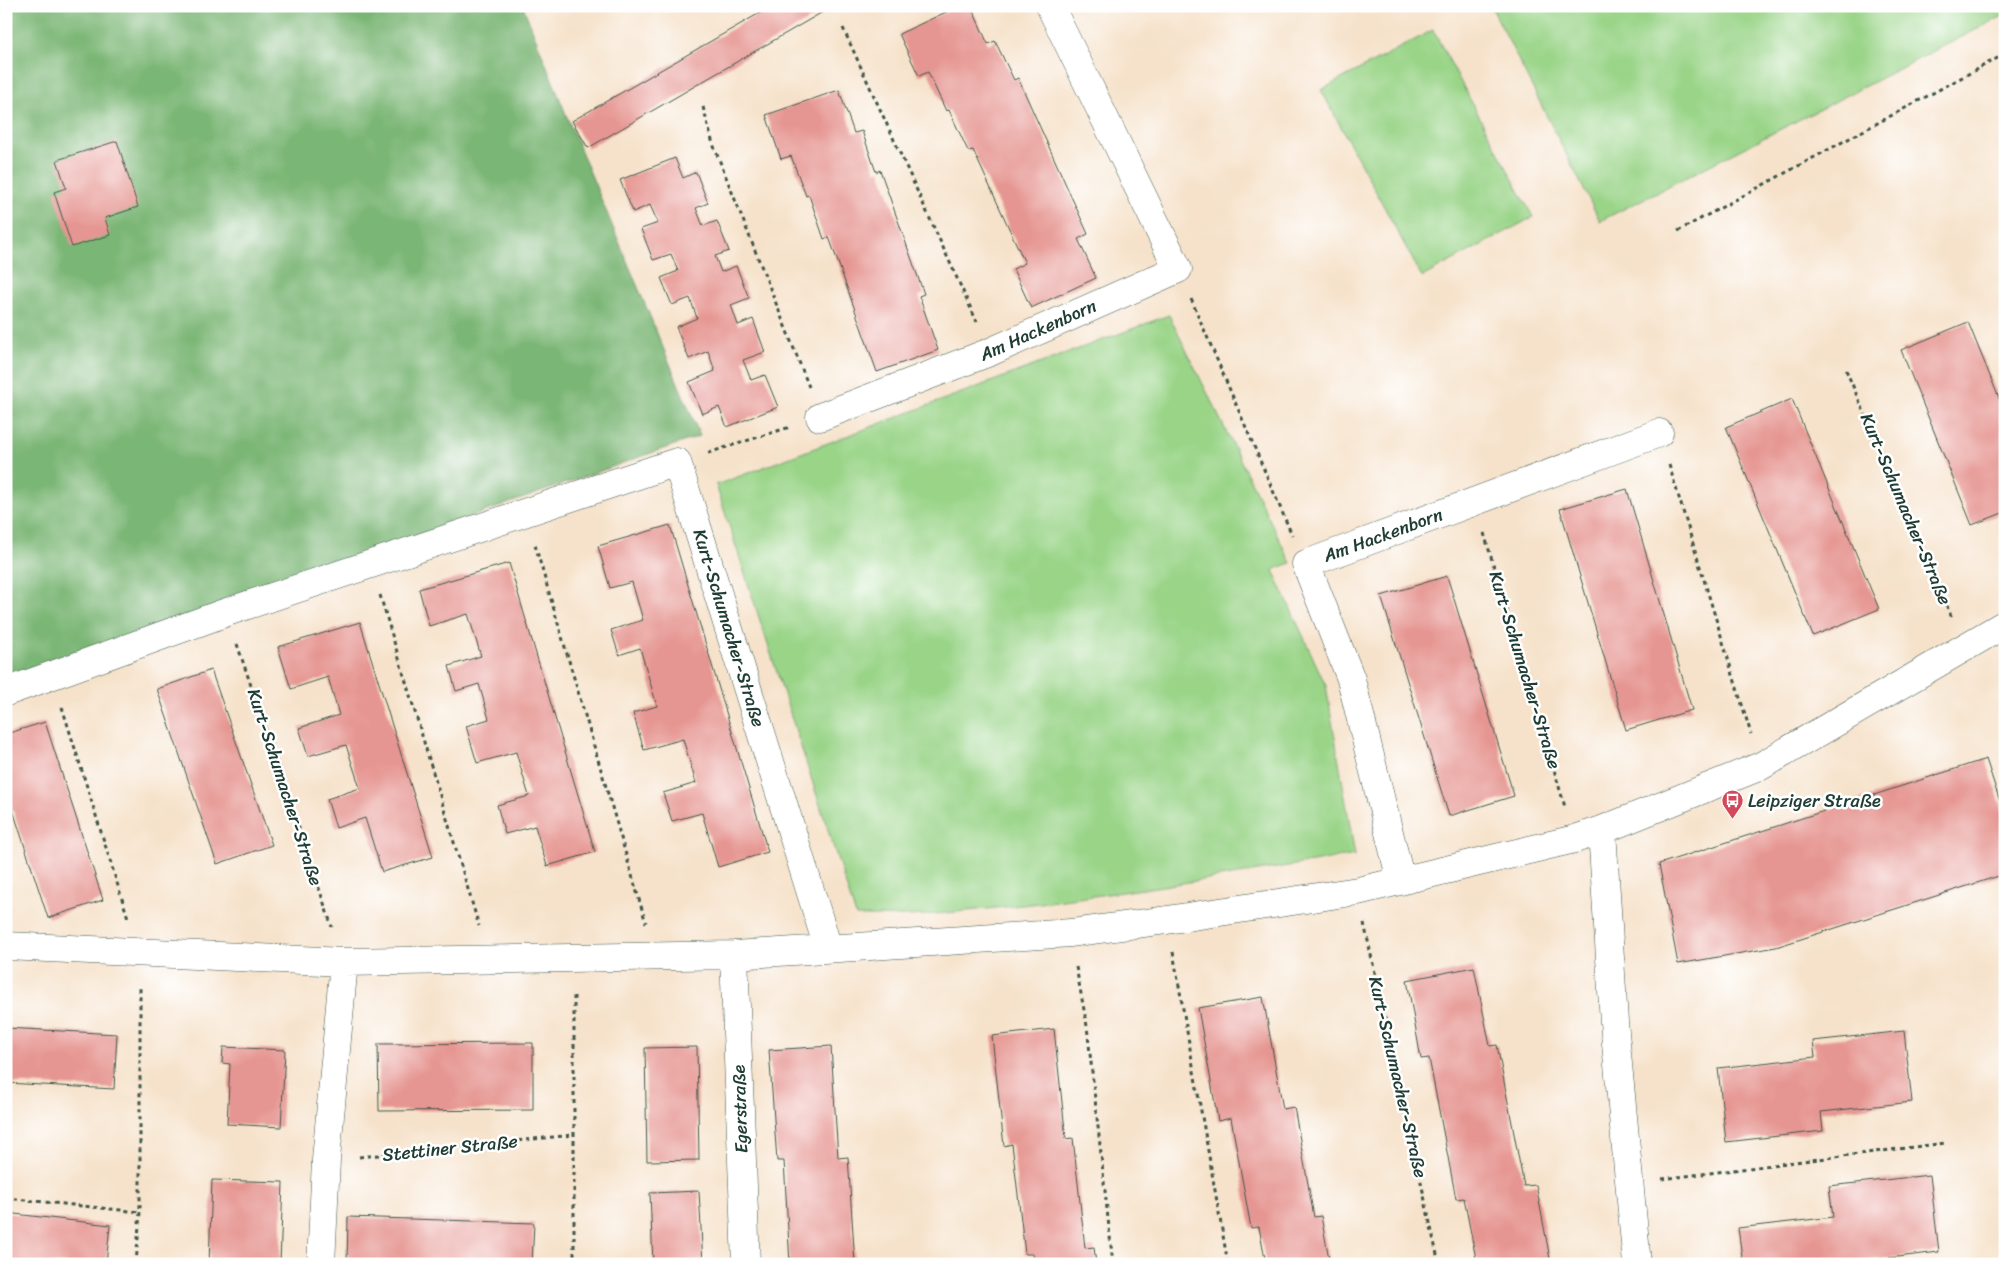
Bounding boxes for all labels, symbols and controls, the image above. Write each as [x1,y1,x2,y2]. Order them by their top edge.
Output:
street label: Am Hackenborn [973,290,1102,370]
street label: Kurt-Schumacher-Straße [1851,408,1961,610]
street label: Am Hackenborn [1318,498,1448,572]
street label: Kurt-Schumacher-Straße [684,525,774,731]
street label: Kurt-Schumacher-Straße [1480,567,1570,773]
street label: Kurt-Schumacher-Straße [238,684,332,890]
place label: Leipziger Straße [1748,785,1881,817]
bus stop icon: Leipziger Straße [1720,789,1744,820]
street label: Kurt-Schumacher-Straße [1359,973,1437,1181]
street label: Egerstraße [722,1064,758,1154]
street label: Stettiner Straße [381,1125,519,1171]

